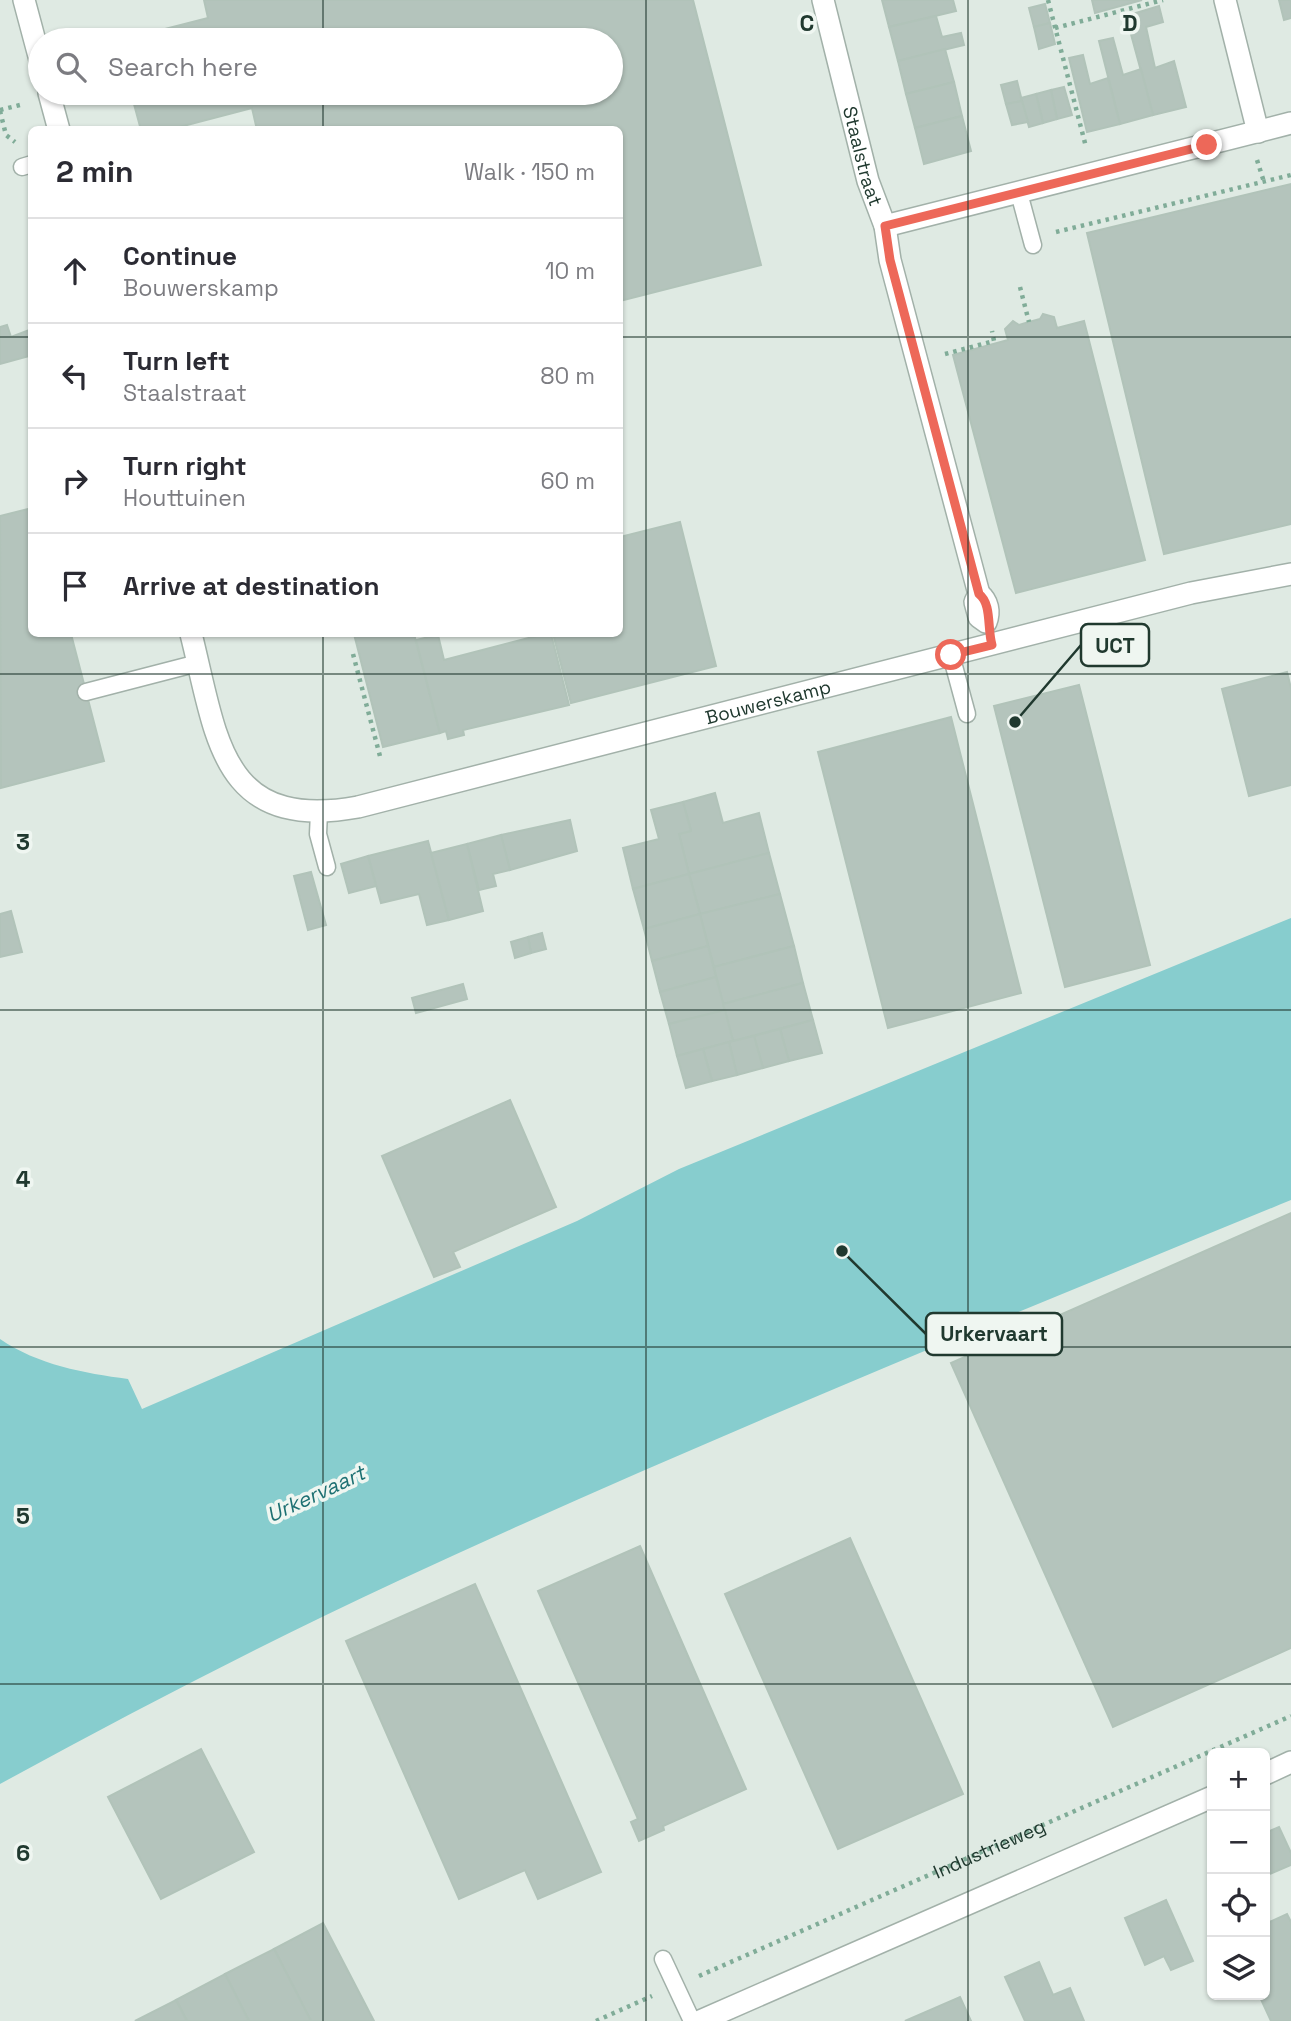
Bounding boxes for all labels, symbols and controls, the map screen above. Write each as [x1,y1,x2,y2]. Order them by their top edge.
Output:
text: C [800,8,814,38]
text: D [1122,8,1138,38]
search box [28,28,623,105]
icon: search [52,48,90,86]
text: Search here [108,50,258,84]
street label: Staalstraat [837,104,888,210]
route end [1191,129,1222,160]
text: 2 min [56,152,134,191]
text: Walk · 150 m [464,157,595,187]
text: Continue [123,239,237,273]
icon: ahead [56,252,94,290]
text: 10 m [545,256,595,286]
text: Bouwerskamp [123,273,279,303]
text: Turn left [123,344,230,378]
icon: left [56,357,94,395]
text: 80 m [540,361,595,391]
text: Staalstraat [123,378,247,408]
text: Turn right [123,449,247,483]
icon: right [56,462,94,500]
text: 60 m [540,466,595,496]
text: Houttuinen [123,483,246,513]
icon: arrive [56,567,94,605]
text: Arrive at destination [123,569,380,603]
callout: UCT [1081,624,1149,666]
text: UCT [1095,632,1135,659]
route start [935,639,966,670]
street label: Bouwerskamp [703,674,834,730]
text: 3 [16,827,30,857]
text: 4 [16,1164,31,1194]
callout: Urkervaart [926,1313,1062,1355]
text: Urkervaart [940,1320,1048,1347]
water label: Urkervaart [262,1458,372,1528]
text: 5 [16,1501,30,1531]
map controls [1207,1748,1270,2000]
button: + [1207,1748,1270,1811]
button: − [1207,1811,1270,1874]
street label: Industrieweg [929,1813,1049,1885]
text: 6 [16,1838,30,1868]
button: locate [1207,1874,1270,1937]
button: layers [1207,1937,1270,2000]

